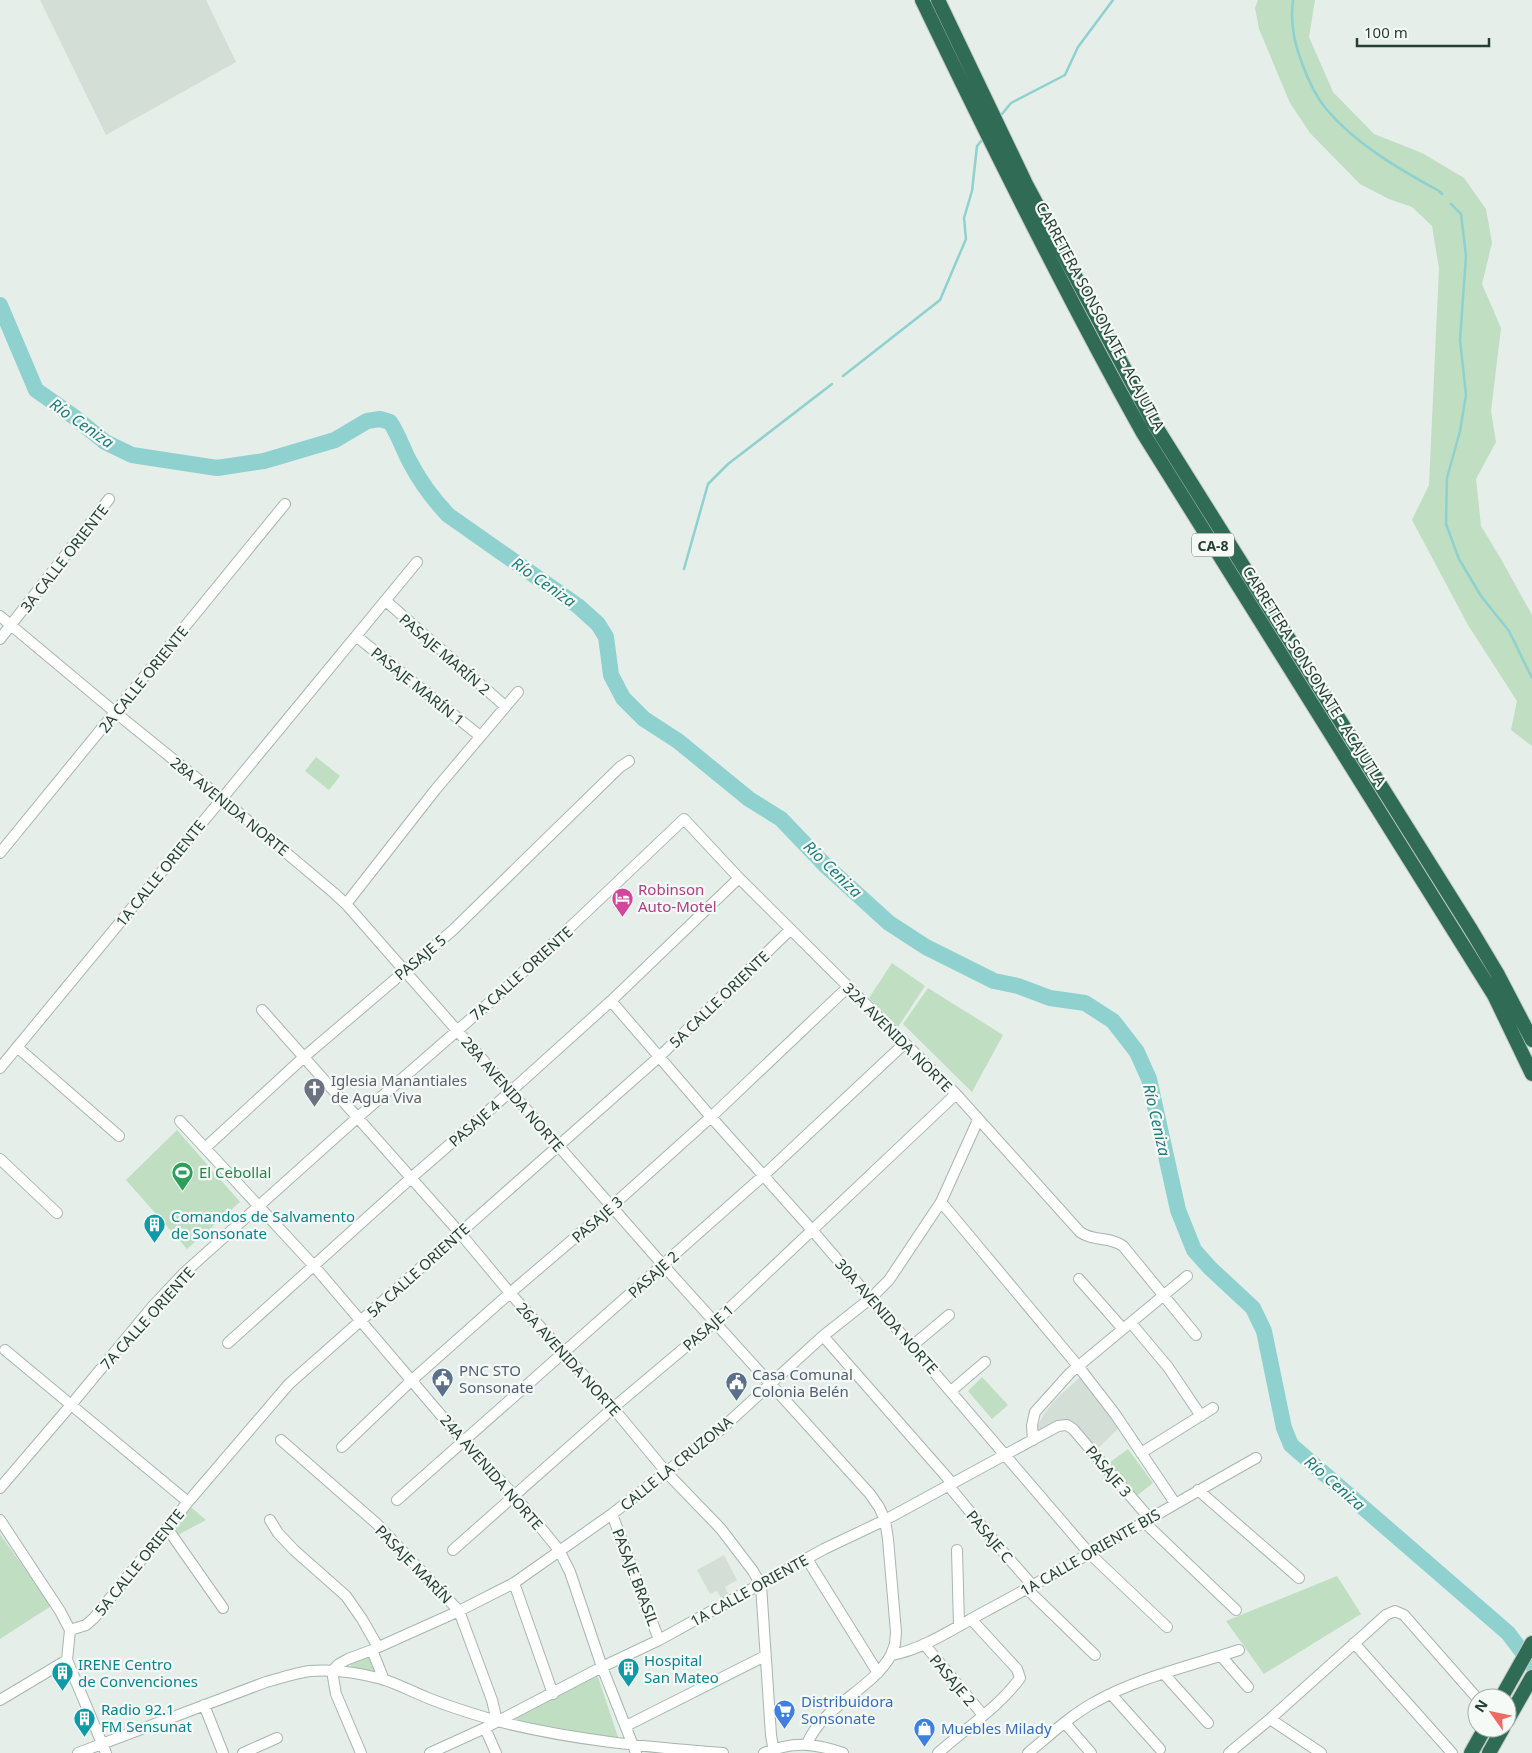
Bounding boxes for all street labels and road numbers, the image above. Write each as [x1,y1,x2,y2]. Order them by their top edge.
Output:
street label: CARRETERA SONSONATE - ACAJUTLA [1032,198,1170,434]
street label: 3A CALLE ORIENTE [16,500,112,616]
road number: CA-8 [1192,534,1234,556]
street label: CARRETERA SONSONATE - ACAJUTLA [1239,562,1392,790]
street label: PASAJE MARÍN 2 [395,609,495,699]
street label: 2A CALLE ORIENTE [94,622,192,736]
street label: PASAJE MARÍN 1 [367,642,469,730]
street label: 28A AVENIDA NORTE [167,752,293,860]
street label: 1A CALLE ORIENTE [111,816,209,930]
street label: 7A CALLE ORIENTE [465,922,577,1024]
street label: PASAJE 5 [390,930,450,984]
street label: 5A CALLE ORIENTE [665,946,773,1052]
street label: 32A AVENIDA NORTE [839,978,957,1096]
street label: 28A AVENIDA NORTE [457,1032,569,1156]
street label: PASAJE 4 [444,1095,504,1151]
street label: PASAJE 3 [567,1191,627,1247]
street label: 5A CALLE ORIENTE [362,1219,474,1321]
street label: PASAJE 2 [623,1246,683,1302]
street label: 30A AVENIDA NORTE [831,1254,943,1378]
street label: 7A CALLE ORIENTE [96,1262,198,1374]
street label: 26A AVENIDA NORTE [512,1298,626,1420]
street label: PASAJE 1 [678,1299,738,1355]
street label: 24A AVENIDA NORTE [436,1410,548,1534]
street label: CALLE LA CRUZONA [616,1411,737,1515]
street label: PASAJE 3 [1082,1441,1136,1501]
street label: 1A CALLE ORIENTE BIS [1016,1504,1164,1600]
street label: 5A CALLE ORIENTE [90,1505,188,1619]
street label: PASAJE C [962,1506,1018,1567]
street label: PASAJE MARÍN [371,1520,457,1608]
street label: PASAJE BRASIL [608,1525,664,1629]
street label: 1A CALLE ORIENTE [687,1549,811,1631]
street label: PASAJE 2 [926,1650,980,1710]

